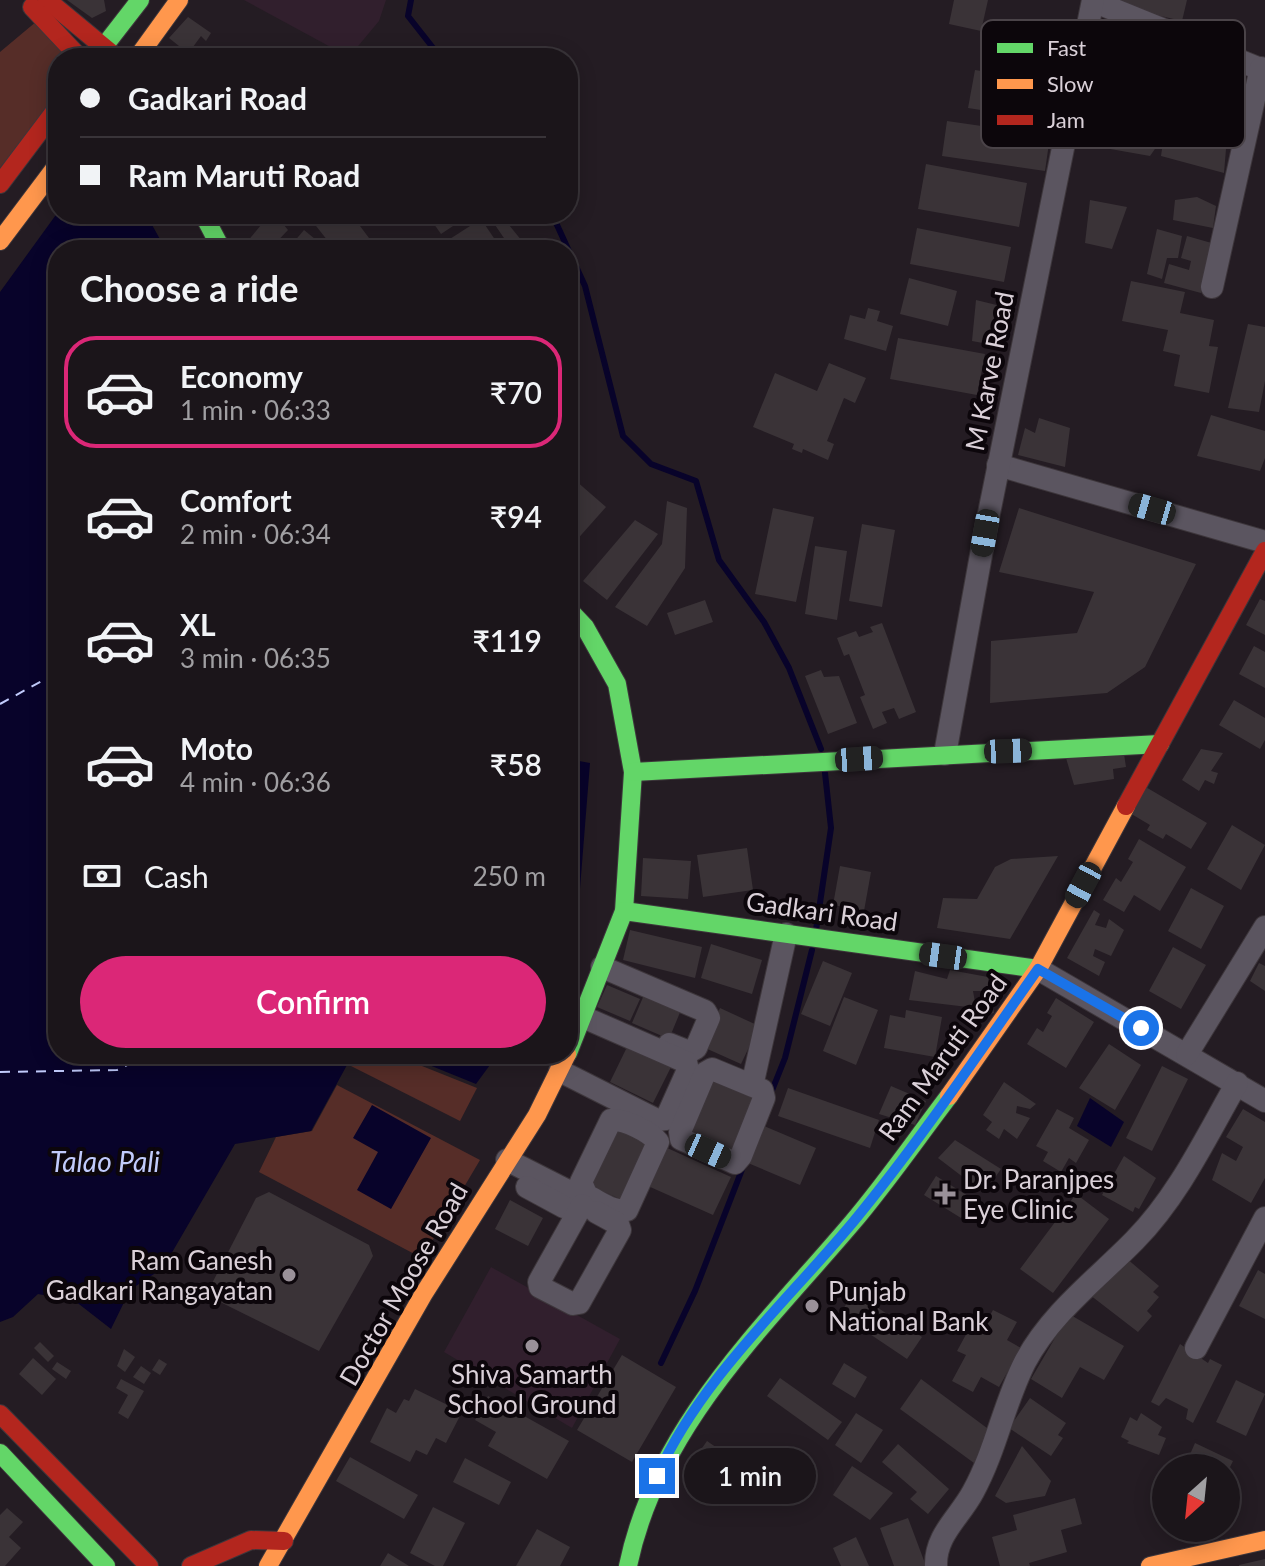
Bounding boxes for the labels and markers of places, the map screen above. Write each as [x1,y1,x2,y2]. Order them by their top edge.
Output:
place label: Dr. Paranjpes Eye Clinic [963,1163,1114,1225]
marker: Dr. Paranjpes Eye Clinic [934,1183,956,1205]
place label: Ram Ganesh Gadkari Rangayatan [46,1244,273,1306]
marker: Ram Ganesh Gadkari Rangayatan [280,1266,298,1284]
place label: Punjab National Bank [828,1275,989,1337]
marker: Punjab National Bank [803,1297,821,1315]
marker: Shiva Samarth School Ground [523,1337,541,1355]
place label: Shiva Samarth School Ground [447,1358,617,1420]

